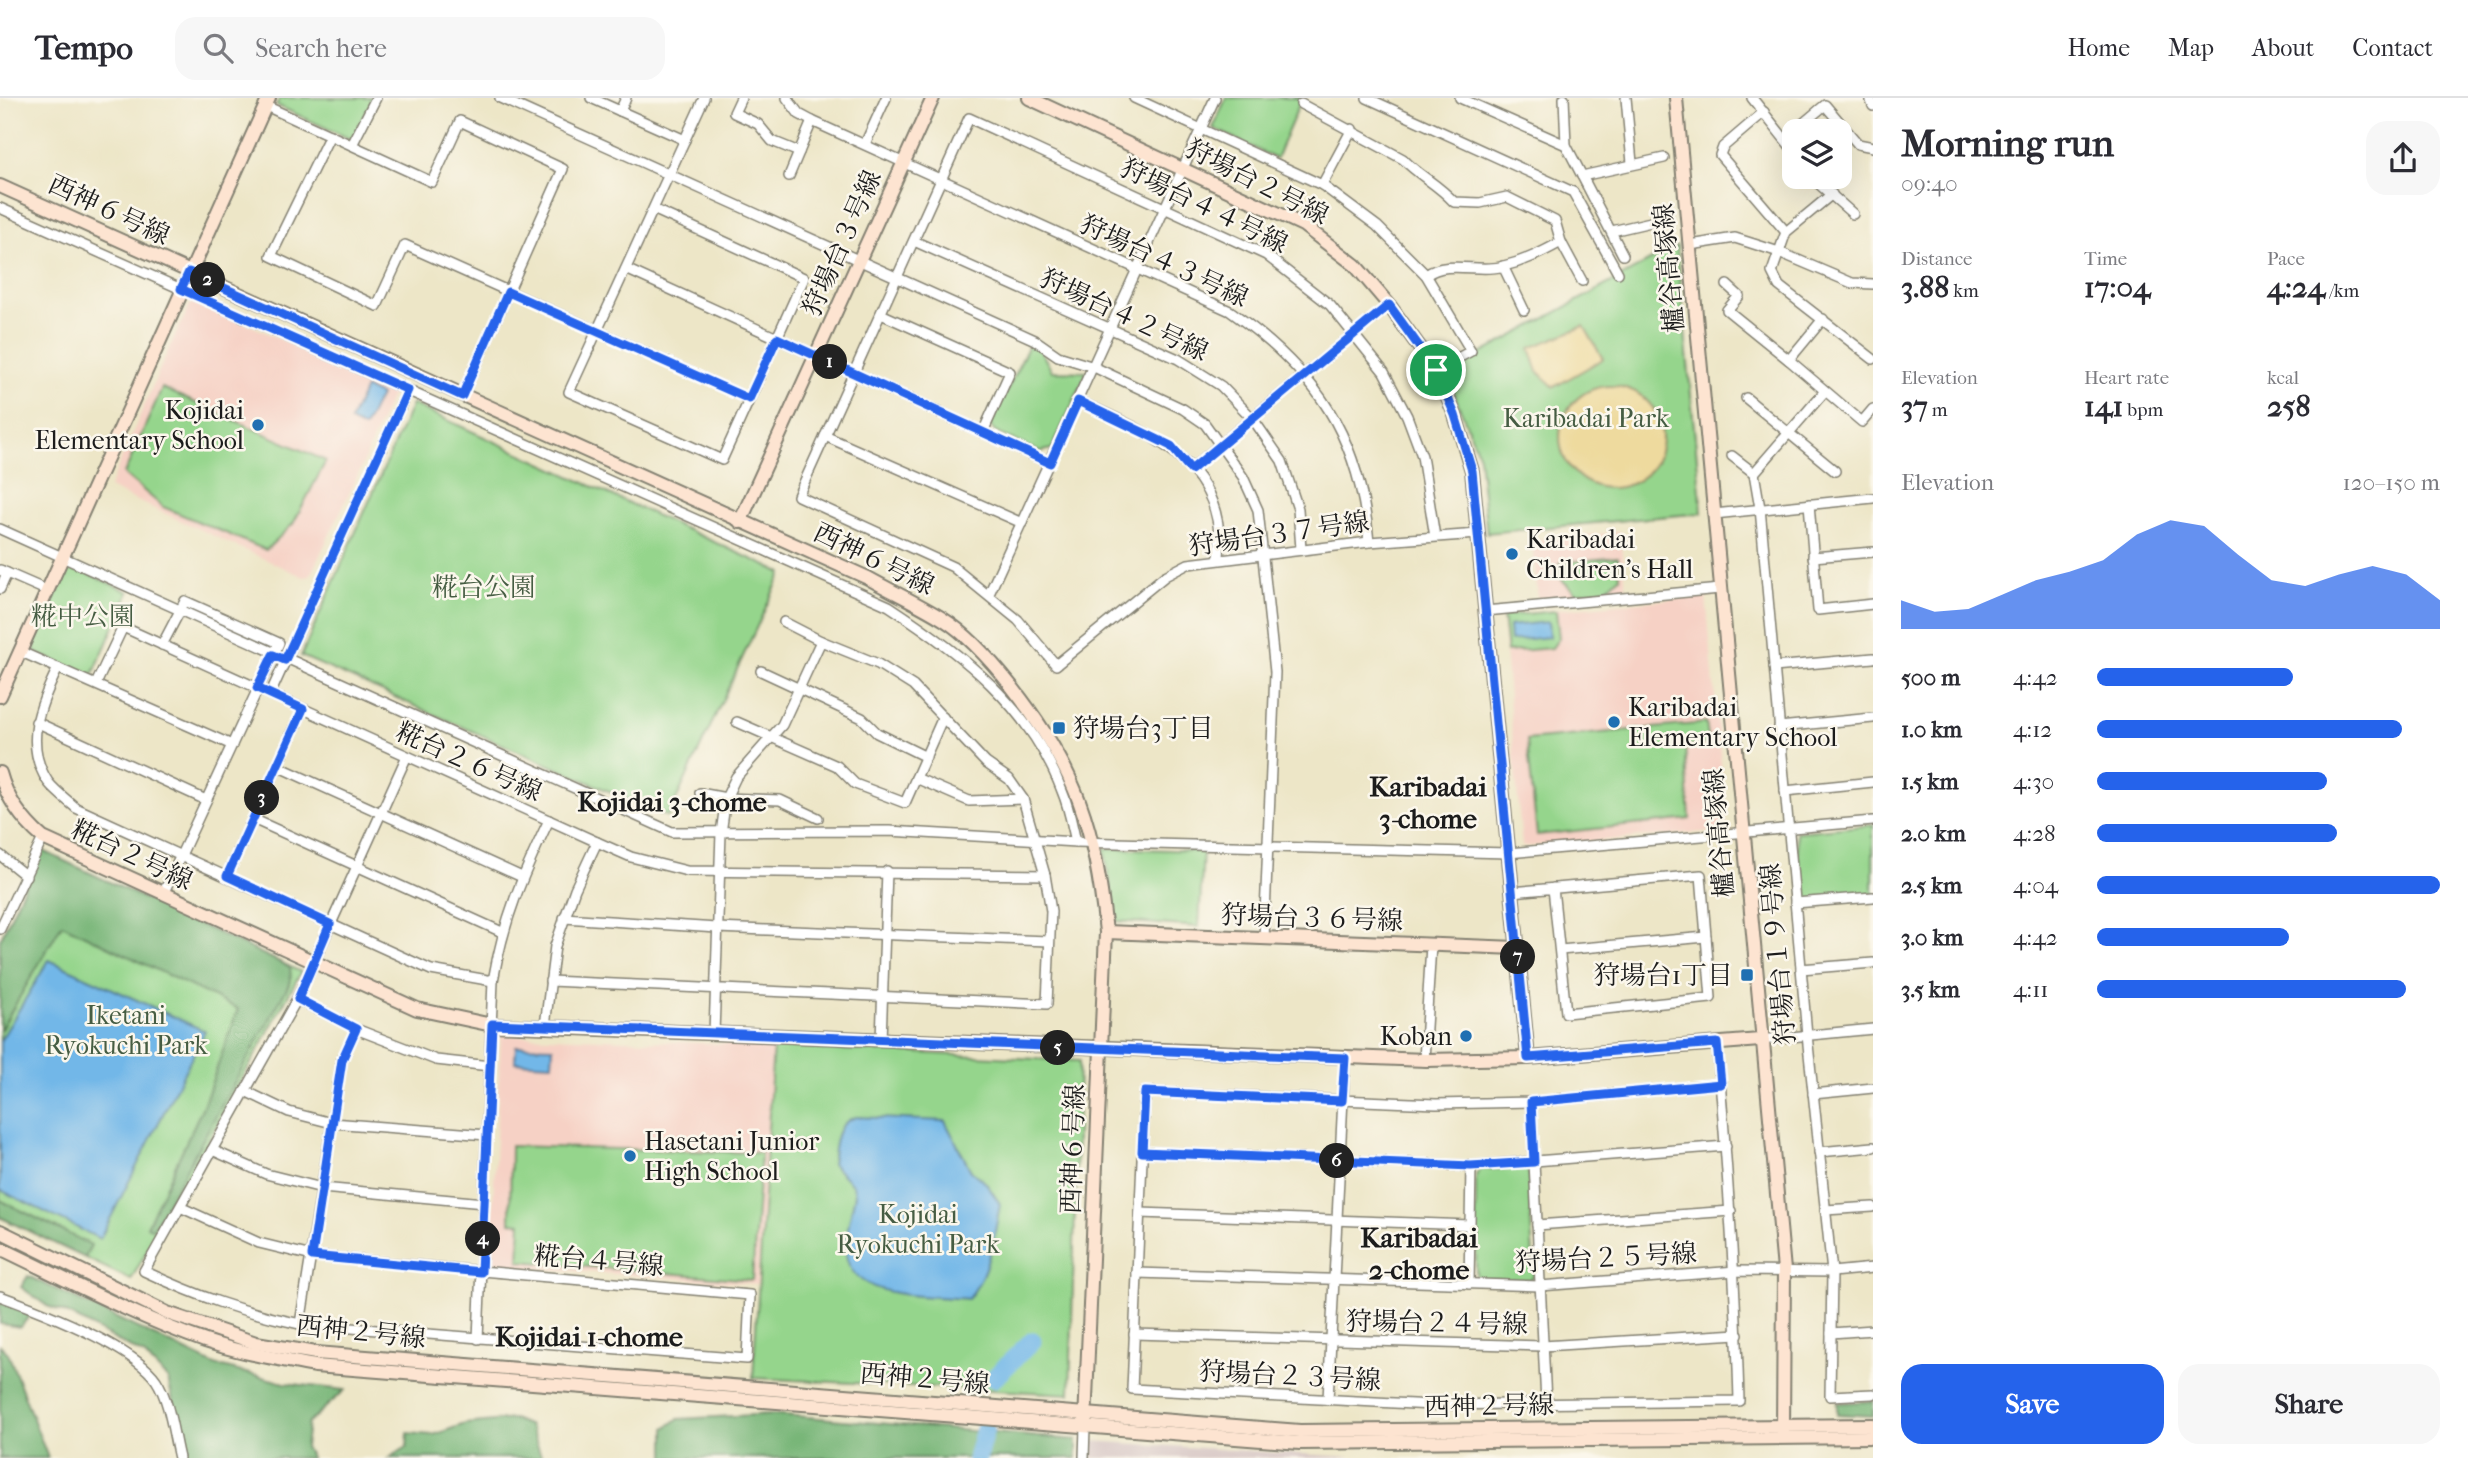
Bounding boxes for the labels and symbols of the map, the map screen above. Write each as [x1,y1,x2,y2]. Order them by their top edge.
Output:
street label: 狩場台２号線 [1180,133,1334,231]
street label: 狩場台４４号線 [1115,152,1293,260]
street label: 狩場台３号線 [796,165,888,321]
street label: 西神６号線 [44,168,174,252]
street label: 櫨谷高塚線 [1648,202,1690,334]
street label: 狩場台４３号線 [1075,208,1253,314]
pin: 2 [190,262,226,298]
street label: 狩場台４２号線 [1035,262,1213,368]
pin [1406,340,1466,400]
pin: 1 [812,344,848,380]
place label: Kojidai Elementary School [35,395,244,456]
park label: Karibadai Park [1503,403,1670,434]
marker: Kojidai Elementary School [250,417,266,433]
street label: 狩場台３７号線 [1187,506,1371,562]
street label: 西神６号線 [809,517,939,601]
place label: Karibadai Children's Hall [1526,524,1693,585]
marker: Karibadai Children's Hall [1504,546,1520,562]
park label: 糀台公園 [432,572,536,603]
park label: 糀中公園 [31,601,135,632]
place label: Karibadai Elementary School [1628,692,1837,753]
place label: 狩場台3丁目 [1073,713,1214,744]
marker: Karibadai Elementary School [1606,714,1622,730]
street label: 糀台２６号線 [391,716,547,808]
marker: 狩場台3丁目 [1051,720,1067,736]
street label: 櫨谷高塚線 [1698,767,1740,899]
district label: Karibadai 3-chome [1369,770,1488,835]
pin: 3 [244,780,280,816]
district label: Kojidai 3-chome [577,785,767,818]
street label: 糀台２号線 [67,813,197,897]
street label: 狩場台１９号線 [1755,862,1801,1046]
street label: 狩場台３６号線 [1221,899,1403,937]
pin: 7 [1500,940,1536,974]
place label: 狩場台1丁目 [1594,960,1733,991]
marker: 狩場台1丁目 [1739,967,1755,983]
park label: Iketani Ryokuchi Park [44,1000,208,1061]
place label: Koban [1380,1021,1452,1052]
marker: Koban [1458,1028,1474,1044]
pin: 5 [1040,1030,1076,1066]
street label: 西神６号線 [1055,1083,1091,1215]
place label: Hasetani Junior High School [644,1126,819,1187]
pin: 6 [1320,1144,1354,1178]
marker: Hasetani Junior High School [622,1148,638,1164]
park label: Kojidai Ryokuchi Park [836,1199,1000,1260]
district label: Karibadai 2-chome [1360,1221,1479,1286]
pin: 4 [466,1222,500,1256]
street label: 狩場台２５号線 [1514,1238,1698,1278]
street label: 糀台４号線 [533,1240,665,1282]
street label: 狩場台２４号線 [1346,1306,1528,1340]
street label: 西神２号線 [295,1310,427,1354]
district label: Kojidai 1-chome [495,1320,683,1353]
street label: 狩場台２３号線 [1198,1356,1382,1396]
street label: 西神２号線 [859,1358,991,1400]
street label: 西神２号線 [1424,1389,1554,1423]

